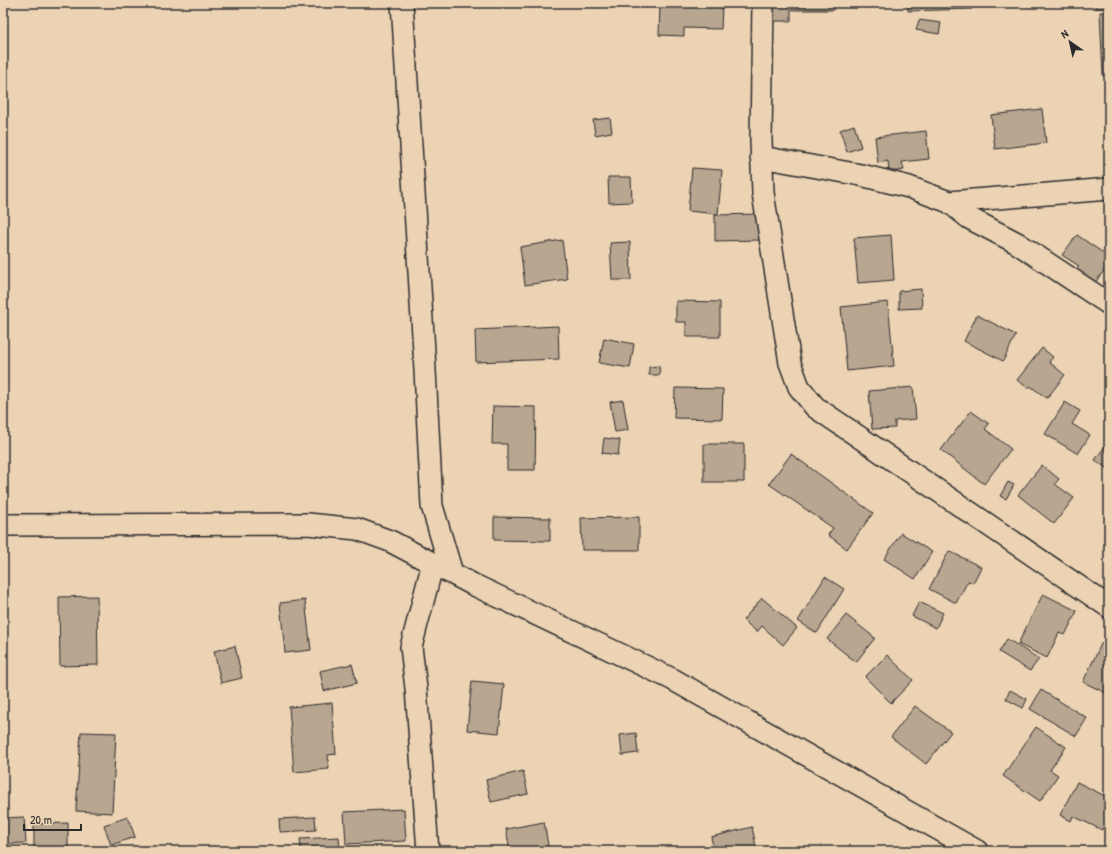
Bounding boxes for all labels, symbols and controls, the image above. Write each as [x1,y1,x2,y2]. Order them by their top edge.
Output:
north arrow [1050,22,1090,62]
text: N [1058,26,1071,41]
scale bar [24,806,81,832]
text: 20 m [30,811,52,828]

